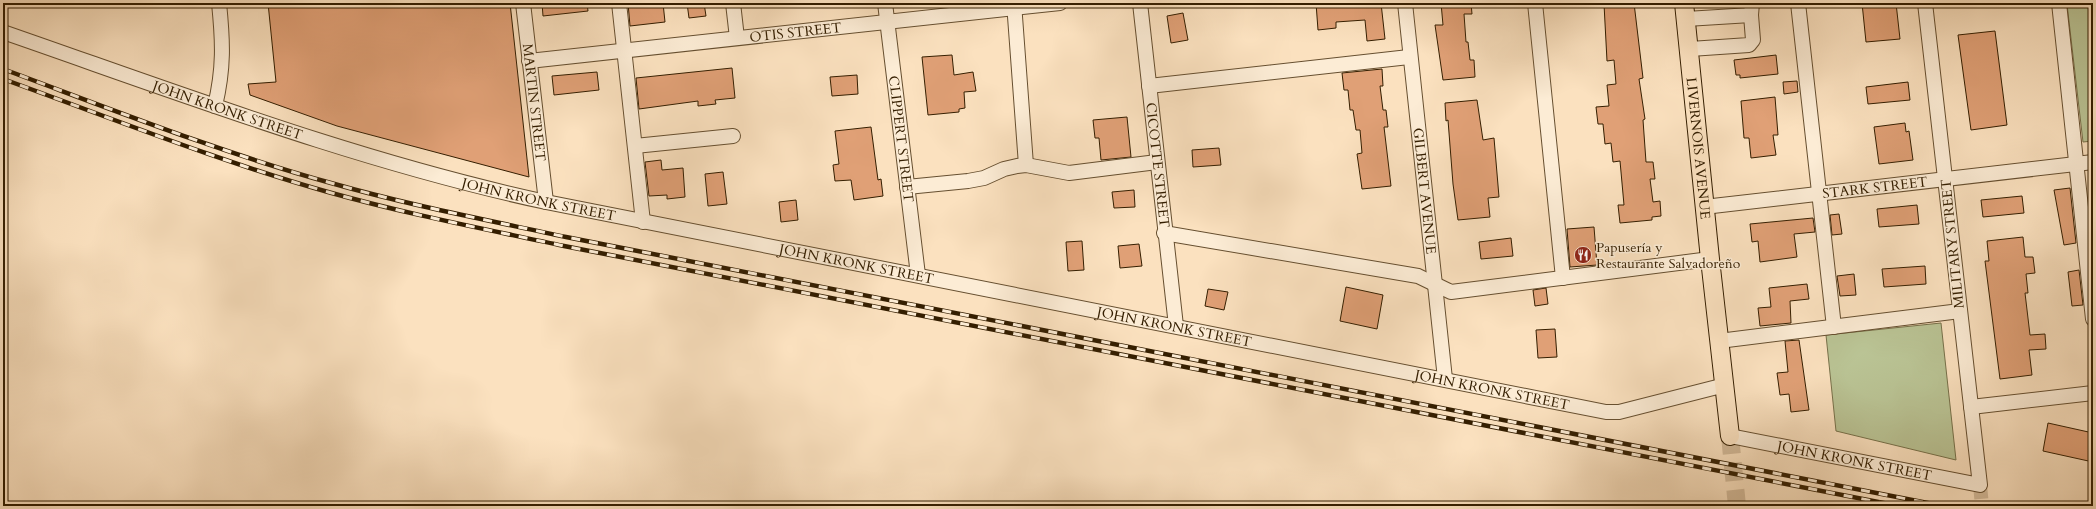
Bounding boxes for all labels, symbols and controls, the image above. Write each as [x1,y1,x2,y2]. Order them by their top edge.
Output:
street label: OTIS STREET [748,18,842,47]
street label: MARTIN STREET [518,43,550,162]
street label: CLIPPERT STREET [884,75,918,203]
street label: JOHN KRONK STREET [148,76,305,145]
street label: LIVERNOIS AVENUE [1682,76,1715,220]
street label: CICOTTE STREET [1141,101,1174,229]
street label: GILBERT AVENUE [1408,127,1441,256]
street label: STARK STREET [1821,172,1929,203]
street label: JOHN KRONK STREET [458,173,618,226]
street label: MILITARY STREET [1936,178,1969,310]
place label: Papusería y Restaurante Salvadoreño [1596,238,1741,273]
street label: JOHN KRONK STREET [776,239,935,289]
restaurant icon: Papusería y Restaurante Salvadoreño [1573,245,1593,265]
street label: JOHN KRONK STREET [1093,302,1253,352]
street label: JOHN KRONK STREET [1411,365,1571,415]
street label: JOHN KRONK STREET [1774,436,1934,485]

